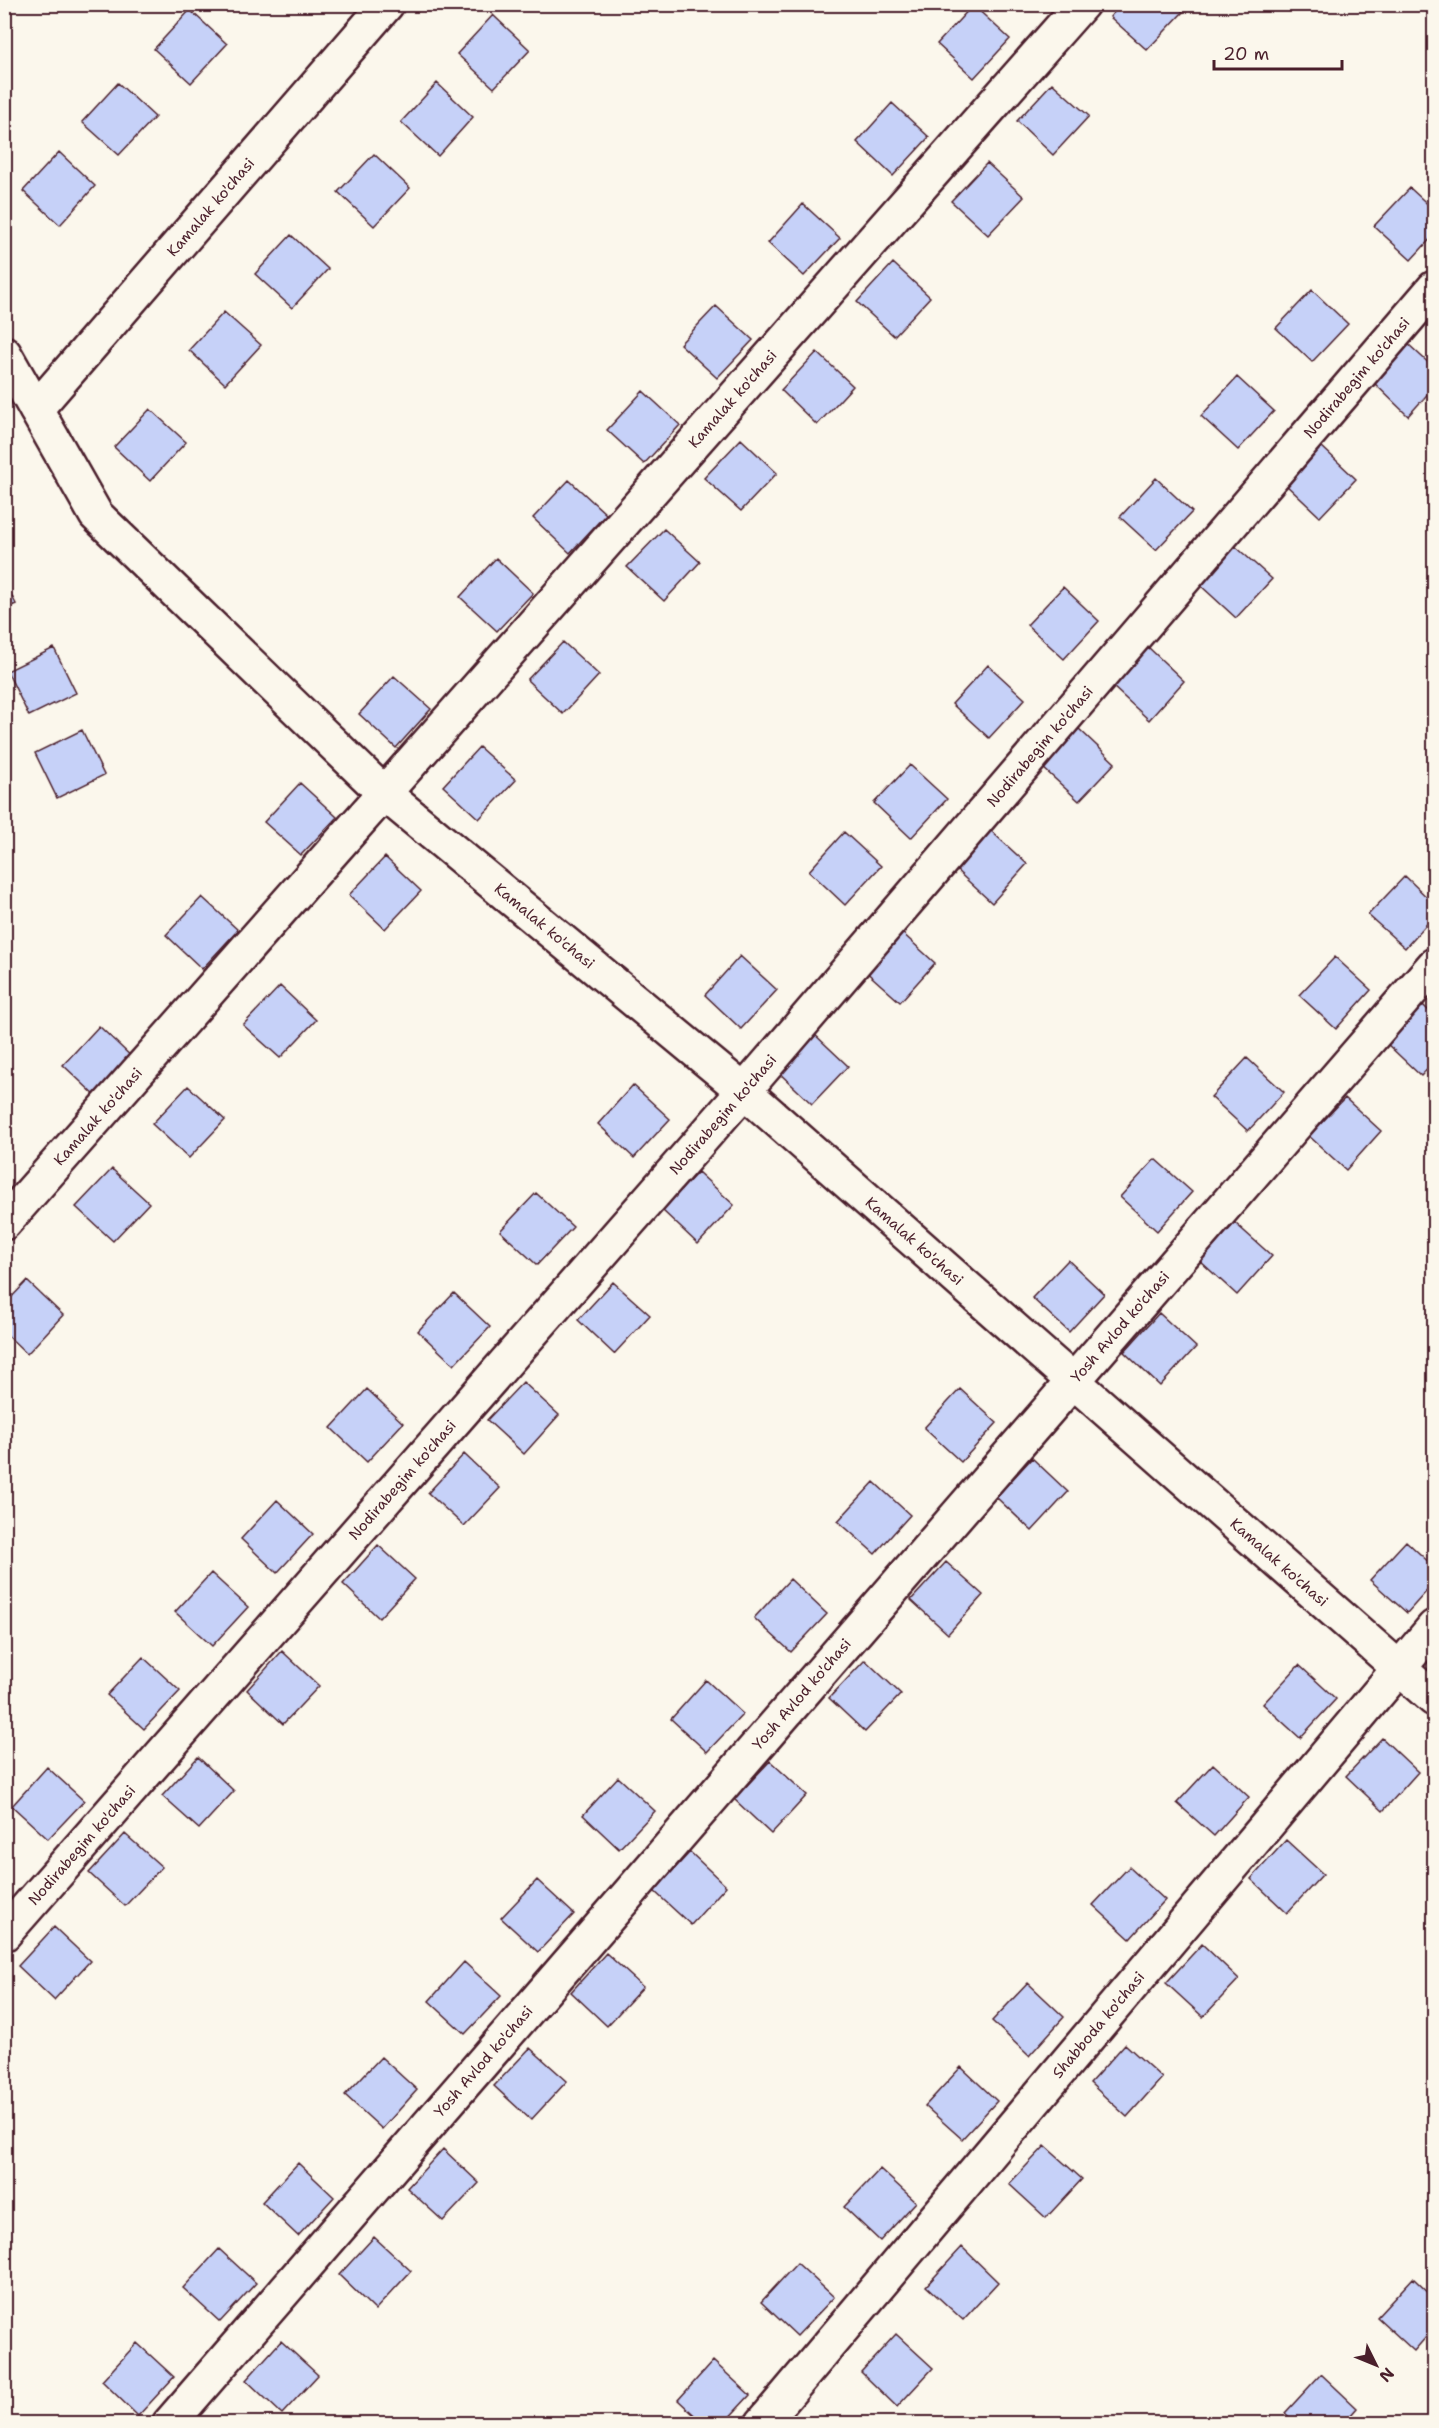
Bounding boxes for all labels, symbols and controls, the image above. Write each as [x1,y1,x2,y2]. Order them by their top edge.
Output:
scale bar [1214,33,1342,71]
text: 20 m [1223,42,1269,66]
street label: Kamalak ko'chasi [163,154,259,261]
street label: Nodirabegim ko'chasi [1299,313,1414,443]
street label: Kamalak ko'chasi [684,346,781,452]
street label: Nodirabegim ko'chasi [982,682,1098,811]
street label: Kamalak ko'chasi [490,879,599,973]
street label: Nodirabegim ko'chasi [665,1050,781,1179]
street label: Kamalak ko'chasi [49,1063,147,1170]
street label: Kamalak ko'chasi [861,1192,968,1290]
street label: Yosh Avlod ko'chasi [1066,1267,1174,1387]
street label: Nodirabegim ko'chasi [344,1416,461,1544]
street label: Kamalak ko'chasi [1226,1514,1332,1611]
street label: Yosh Avlod ko'chasi [748,1634,856,1754]
street label: Nodirabegim ko'chasi [24,1781,140,1910]
street label: Shabboda ko'chasi [1048,1967,1149,2082]
street label: Yosh Avlod ko'chasi [430,2001,537,2121]
north arrow [1346,2335,1406,2395]
text: N [1375,2363,1399,2387]

